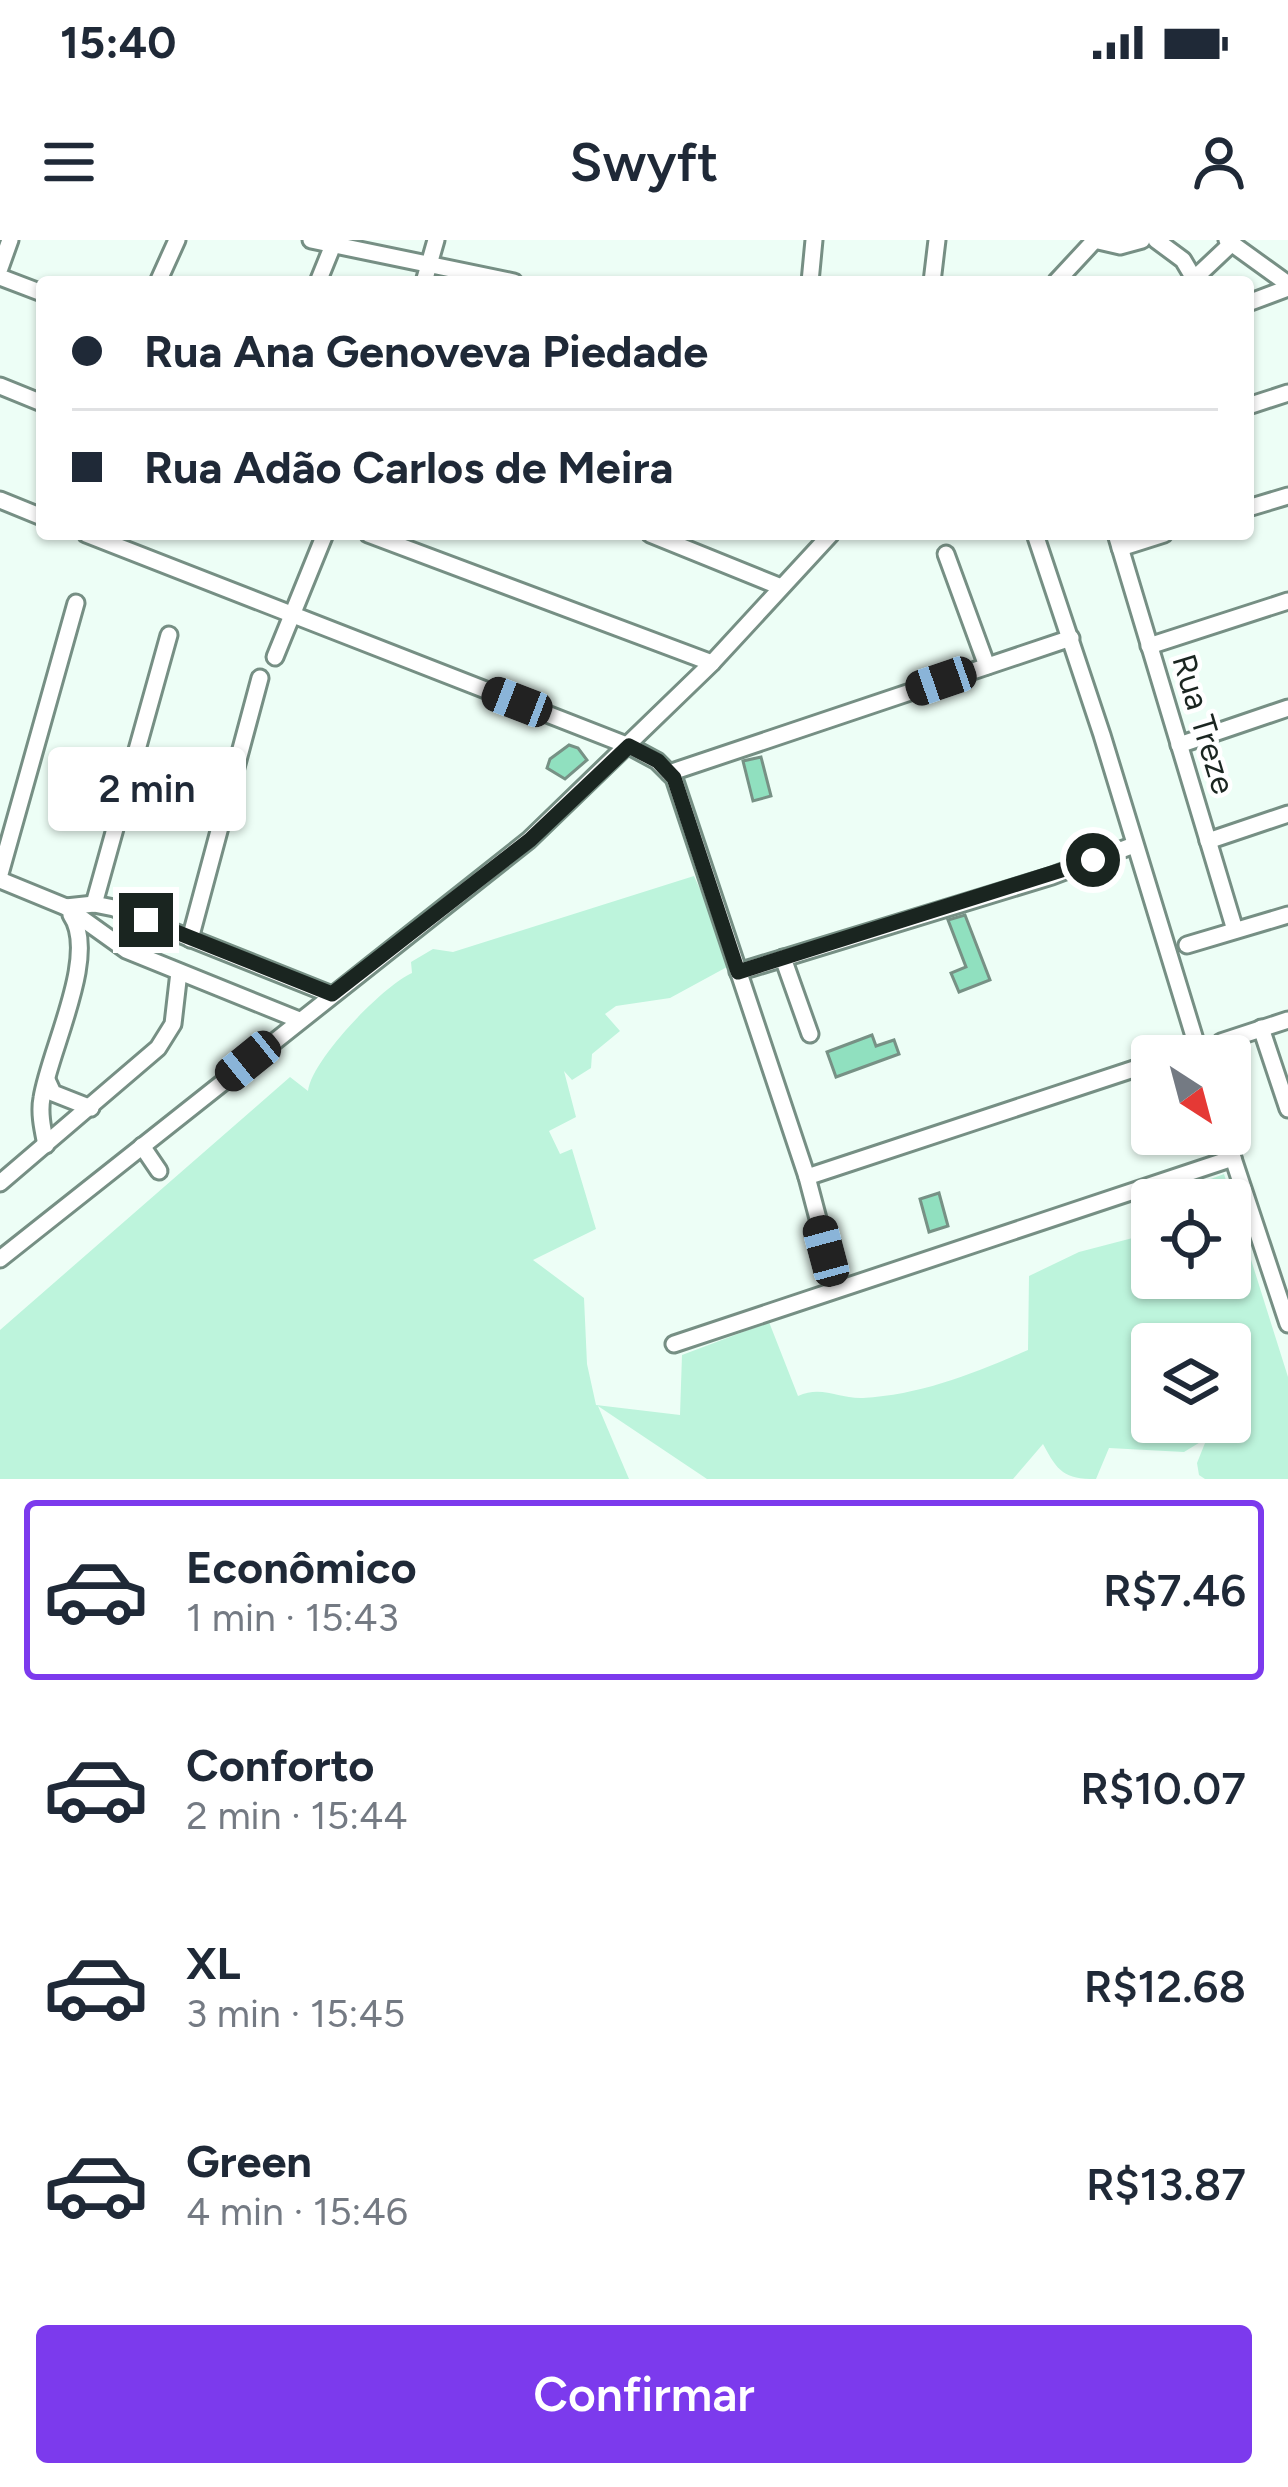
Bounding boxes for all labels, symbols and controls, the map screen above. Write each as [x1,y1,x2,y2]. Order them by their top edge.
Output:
text: 15:40 [60,15,176,69]
icon: menu [36,129,102,195]
icon: person [1186,129,1252,195]
text: Swyft [570,130,718,195]
text: Rua Ana Genoveva Piedade [144,324,708,378]
text: Rua Adão Carlos de Meira [144,440,674,494]
street label: Rua Treze [1164,649,1244,799]
car [901,652,981,710]
car [477,672,557,732]
callout: 2 min [47,746,245,830]
text: 2 min [98,765,196,812]
route start [1066,833,1120,887]
route end [119,893,173,947]
car [209,1024,287,1098]
north arrow [1131,1035,1251,1155]
map controls [1131,1035,1251,1443]
button: locate [1131,1179,1251,1299]
car [799,1212,853,1290]
button: layers [1131,1323,1251,1443]
icon: car [42,1536,150,1644]
text: Econômico [186,1540,417,1594]
text: R$7.46 [1103,1563,1246,1617]
text: 1 min · 15:43 [186,1594,399,1641]
icon: car [42,1734,150,1842]
text: Conforto [186,1738,375,1792]
text: R$10.07 [1080,1761,1246,1815]
text: 2 min · 15:44 [186,1792,407,1839]
icon: car [42,1932,150,2040]
text: XL [186,1936,241,1990]
text: R$12.68 [1084,1959,1246,2013]
text: 3 min · 15:45 [186,1990,405,2037]
icon: car [42,2130,150,2238]
text: Green [186,2134,312,2188]
text: R$13.87 [1086,2157,1246,2211]
text: 4 min · 15:46 [186,2188,408,2235]
button: Confirmar [36,2325,1252,2463]

